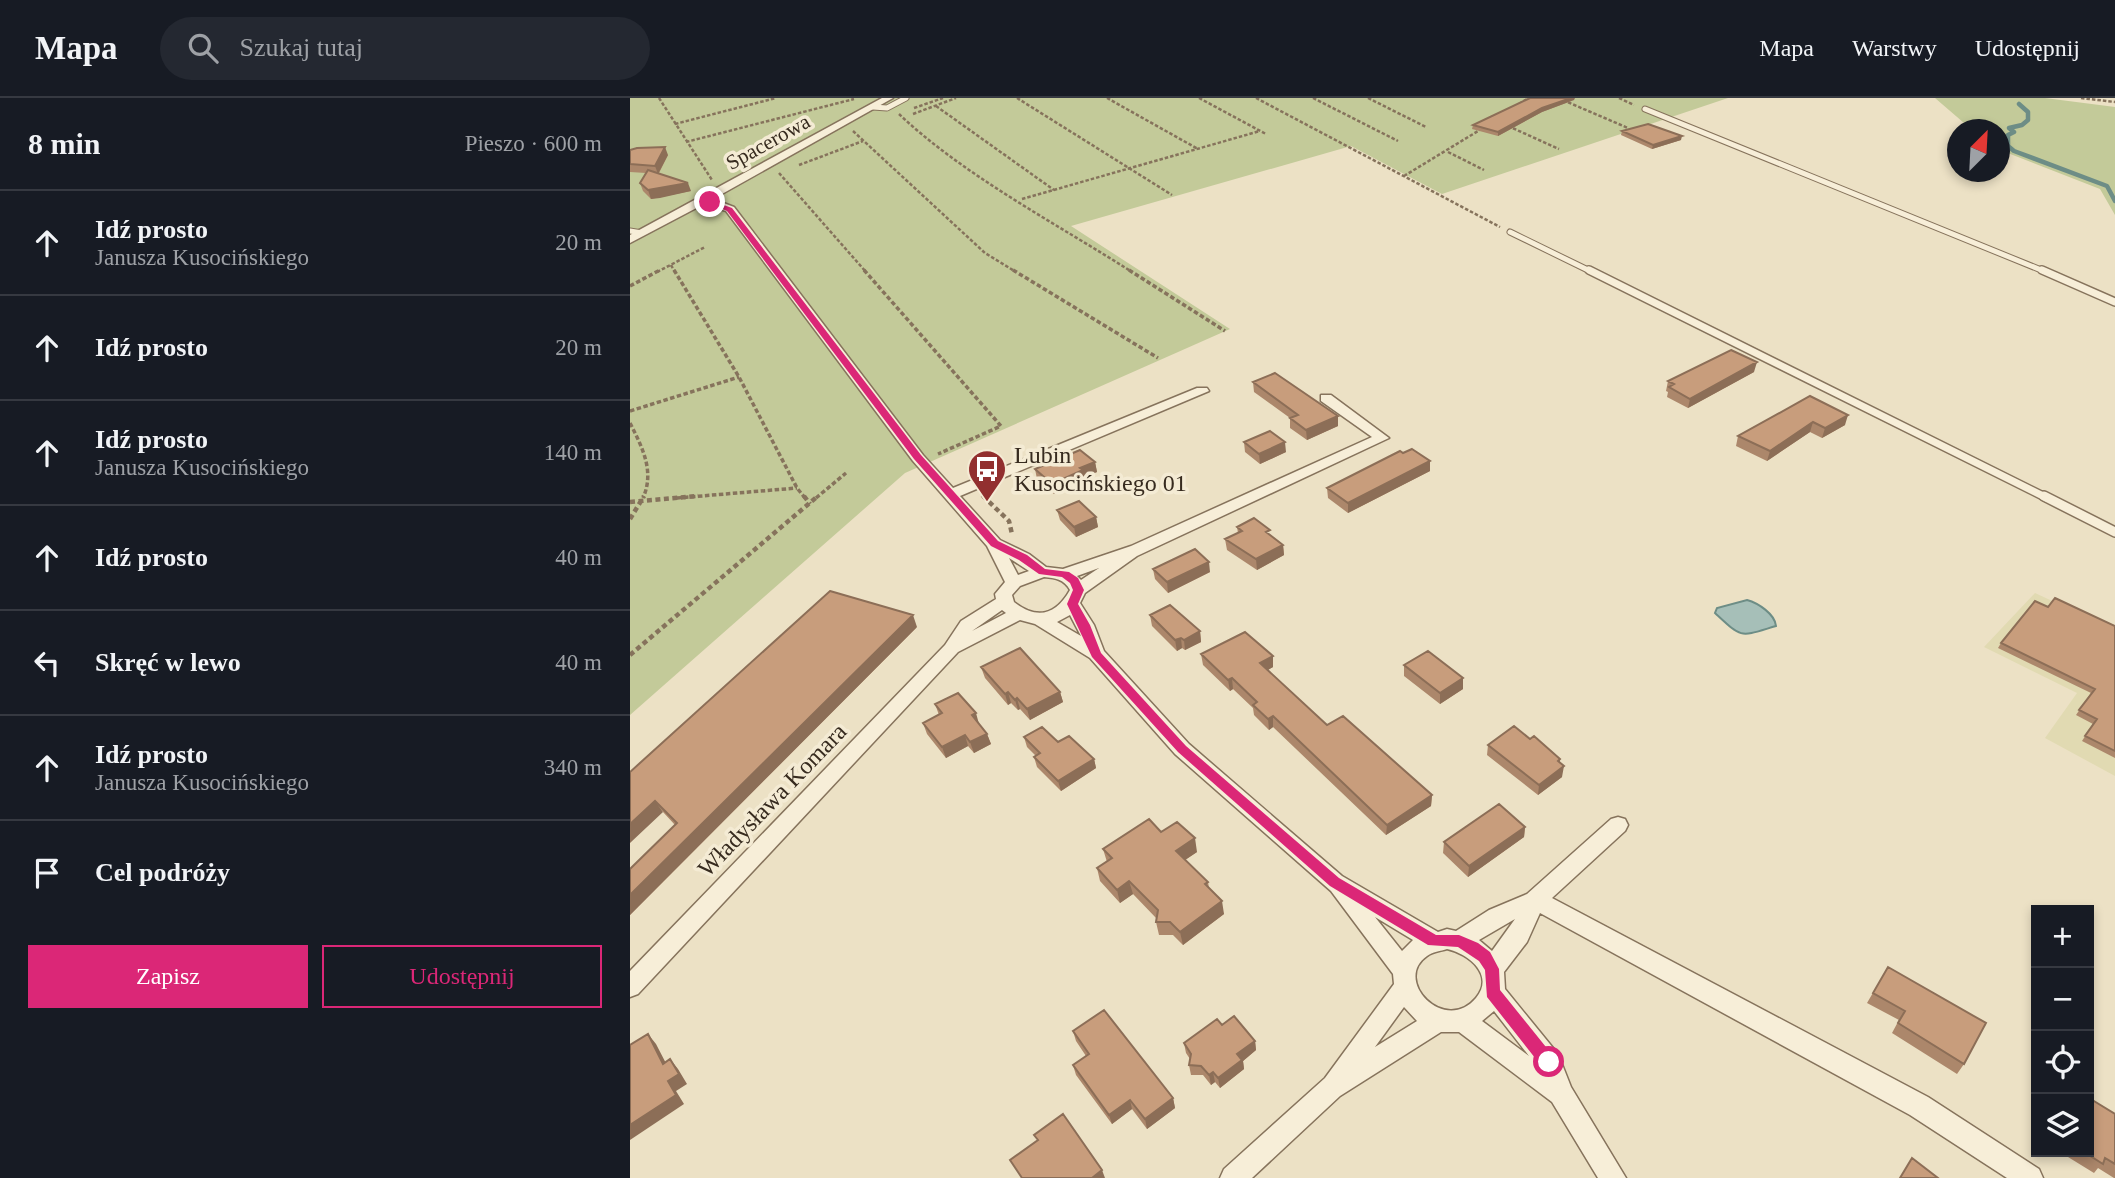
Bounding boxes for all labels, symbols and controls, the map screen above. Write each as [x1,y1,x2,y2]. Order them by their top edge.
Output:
search box [160,17,650,80]
icon: search [184,29,222,67]
text: Mapa [35,30,118,66]
text: Szukaj tutaj [240,33,363,62]
text: Mapa [1759,35,1814,61]
text: Warstwy [1852,35,1937,61]
text: Udostępnij [1975,35,2080,61]
street label: Spacerowa [722,109,815,175]
north arrow [1947,119,2010,182]
text: 8 min [28,127,101,160]
text: Pieszo · 600 m [465,131,602,156]
route end [694,186,725,217]
text: Idź prosto [95,215,208,244]
icon: ahead [28,224,66,262]
text: 20 m [555,230,602,255]
text: Janusza Kusocińskiego [95,245,309,270]
icon: ahead [28,329,66,367]
text: Idź prosto [95,333,208,362]
text: 20 m [555,335,602,360]
text: Idź prosto [95,425,208,454]
icon: ahead [28,434,66,472]
text: 140 m [544,440,602,465]
place label: Lubin Kusocińskiego 01 [1014,442,1187,496]
bus stop icon: Lubin Kusocińskiego 01 [966,448,1008,503]
text: Janusza Kusocińskiego [95,455,309,480]
icon: ahead [28,539,66,577]
text: Idź prosto [95,543,208,572]
text: 40 m [555,545,602,570]
icon: left [28,644,66,682]
text: Skręć w lewo [95,648,241,677]
text: 40 m [555,650,602,675]
street label: Władysława Komara [693,718,852,882]
text: Idź prosto [95,740,208,769]
icon: ahead [28,749,66,787]
text: 340 m [544,755,602,780]
text: Janusza Kusocińskiego [95,770,309,795]
icon: arrive [28,854,66,892]
text: Cel podróży [95,858,230,887]
map controls [2031,905,2094,1157]
button: + [2031,905,2094,968]
button: Zapisz [28,945,308,1008]
button: Udostępnij [322,945,602,1008]
button: − [2031,968,2094,1031]
button: locate [2031,1031,2094,1094]
route start [1533,1046,1564,1077]
button: layers [2031,1094,2094,1157]

